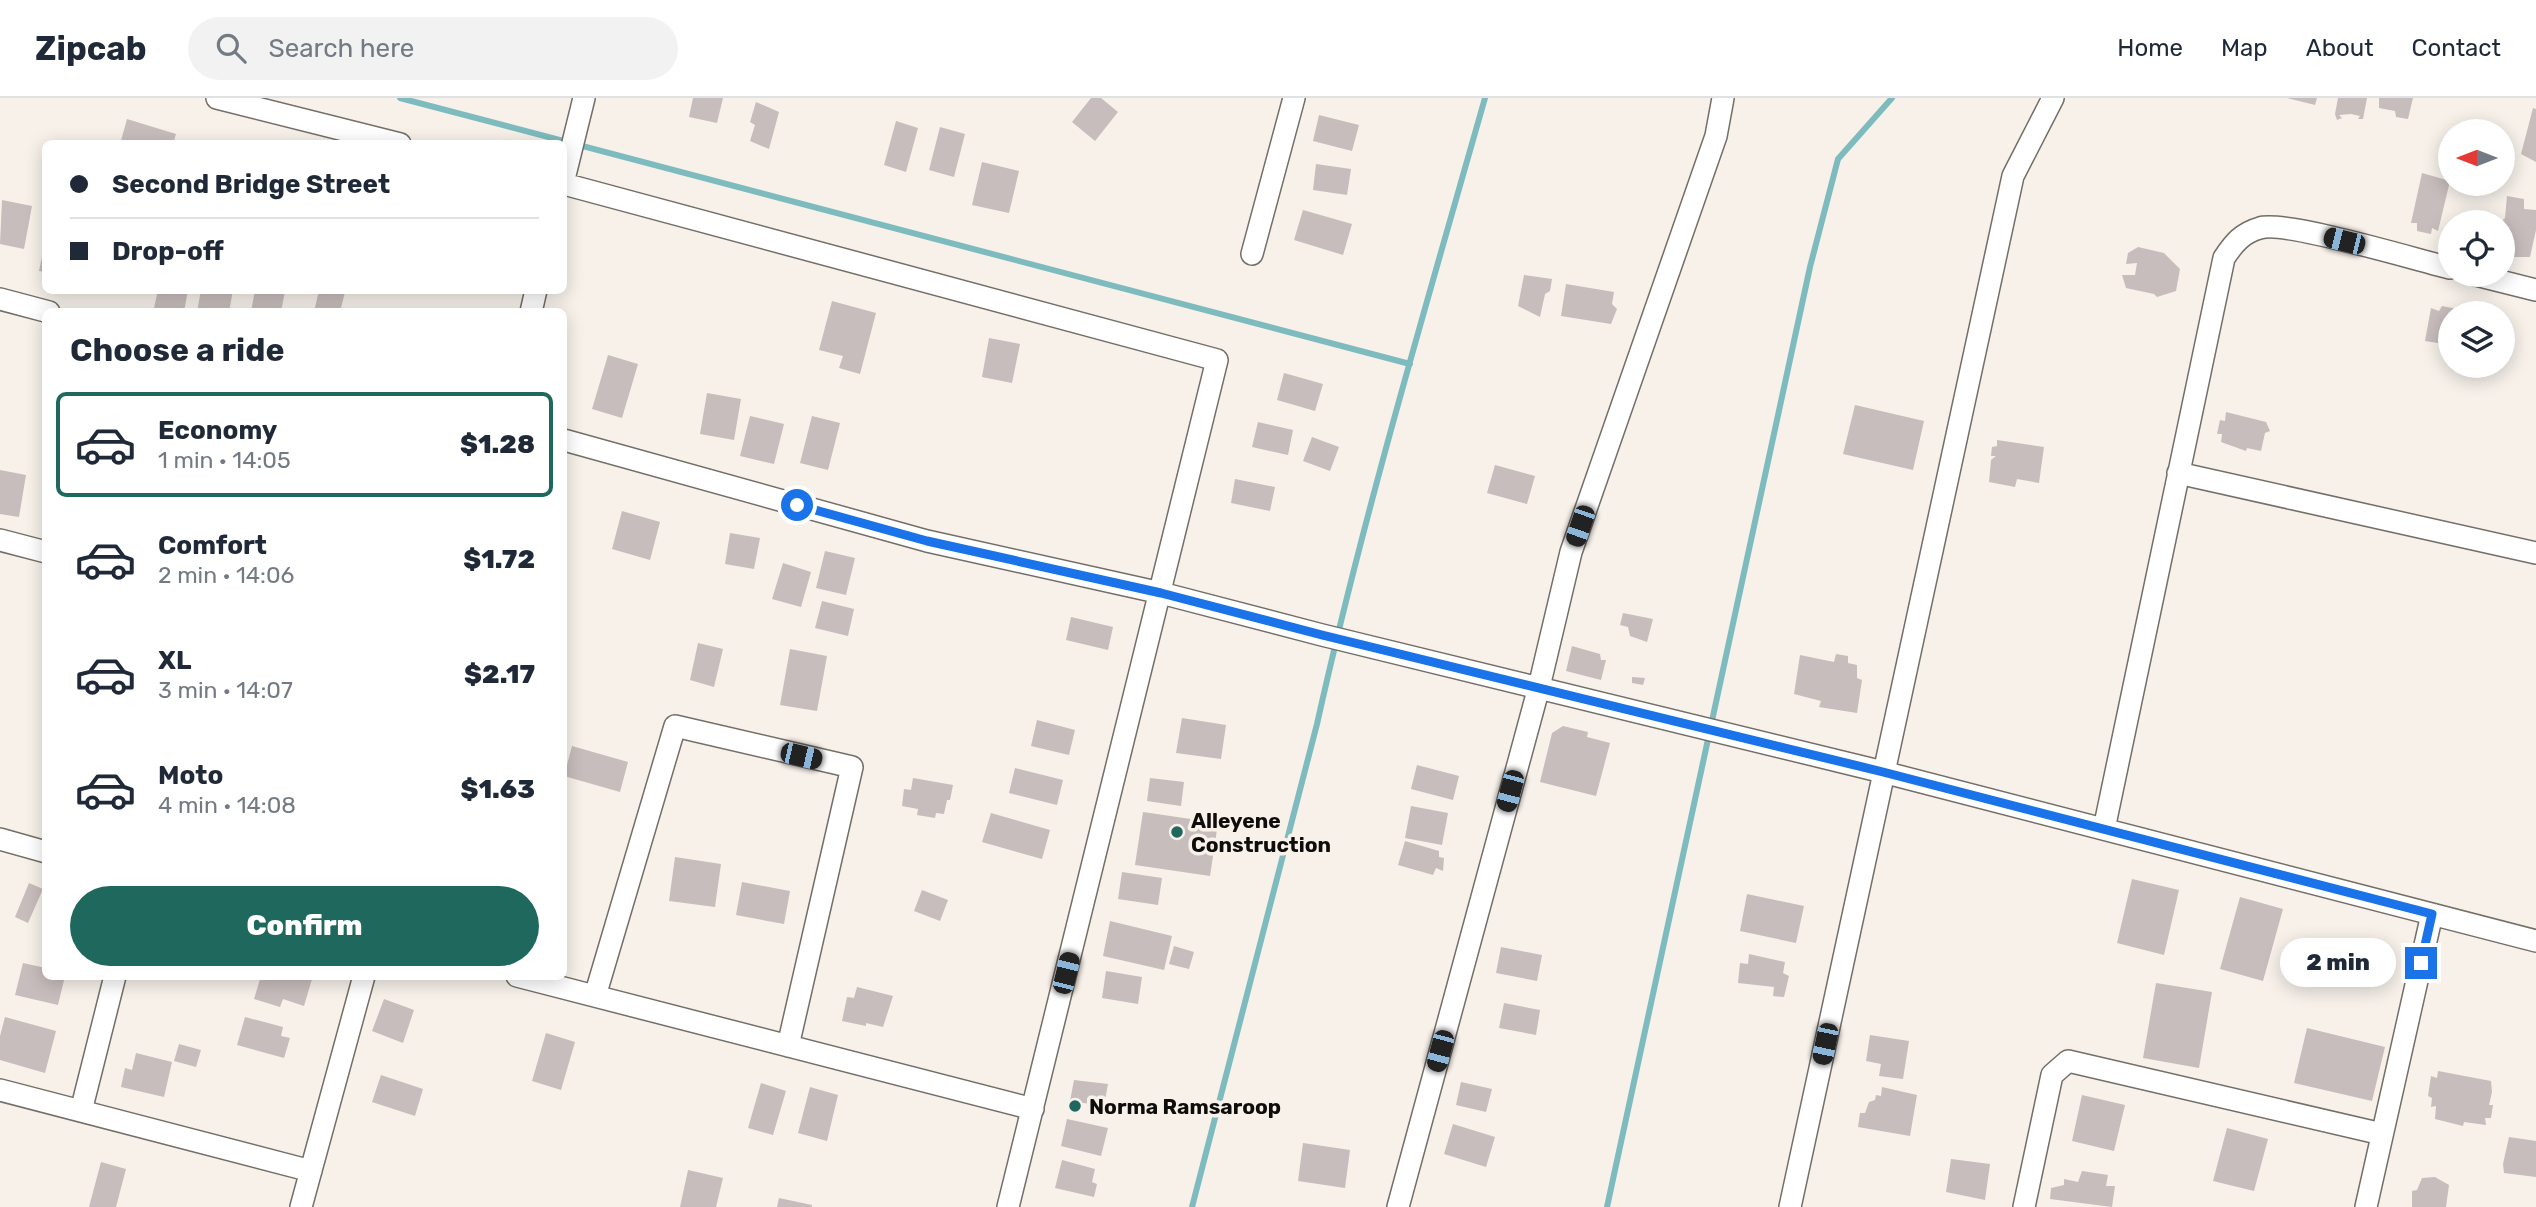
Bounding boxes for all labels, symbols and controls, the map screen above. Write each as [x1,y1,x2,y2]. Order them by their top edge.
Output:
search box [188,17,678,80]
text: Zipcab [35,29,146,68]
icon: search [212,29,250,67]
text: Search here [268,33,414,64]
text: Home [2117,34,2183,62]
text: Map [2221,34,2268,62]
text: About [2306,34,2374,62]
text: Contact [2412,34,2501,62]
north arrow [2438,119,2515,196]
map controls [2438,119,2515,378]
text: Second Bridge Street [112,169,390,200]
button: locate [2438,210,2515,287]
car [2322,226,2367,256]
text: Drop-off [112,236,224,267]
button: layers [2438,301,2515,378]
text: Choose a ride [70,331,284,369]
icon: car [74,413,137,476]
text: Economy [158,415,277,446]
text: $1.28 [460,429,535,460]
text: 1 min · 14:05 [158,446,291,474]
route start [781,489,813,521]
car [1564,503,1597,549]
icon: car [74,528,137,591]
text: Comfort [158,530,267,561]
text: $1.72 [463,544,535,575]
text: 2 min · 14:06 [158,561,294,589]
icon: car [74,643,137,706]
text: XL [158,645,191,676]
text: $2.17 [464,659,535,690]
text: 3 min · 14:07 [158,676,293,704]
car [779,741,824,771]
icon: car [74,758,137,821]
text: Moto [158,760,223,791]
car [1495,768,1526,814]
text: $1.63 [460,774,535,805]
text: 4 min · 14:08 [158,791,296,819]
place label: Alleyene Construction [1191,808,1331,857]
marker: Alleyene Construction [1169,824,1185,840]
button: Confirm [70,886,539,966]
callout: 2 min [2281,938,2396,988]
route end [2405,947,2437,979]
text: 2 min [2306,948,2370,976]
car [1051,950,1082,996]
car [1811,1021,1840,1067]
car [1425,1028,1456,1074]
place label: Norma Ramsaroop [1089,1094,1281,1119]
marker: Norma Ramsaroop [1067,1098,1083,1114]

